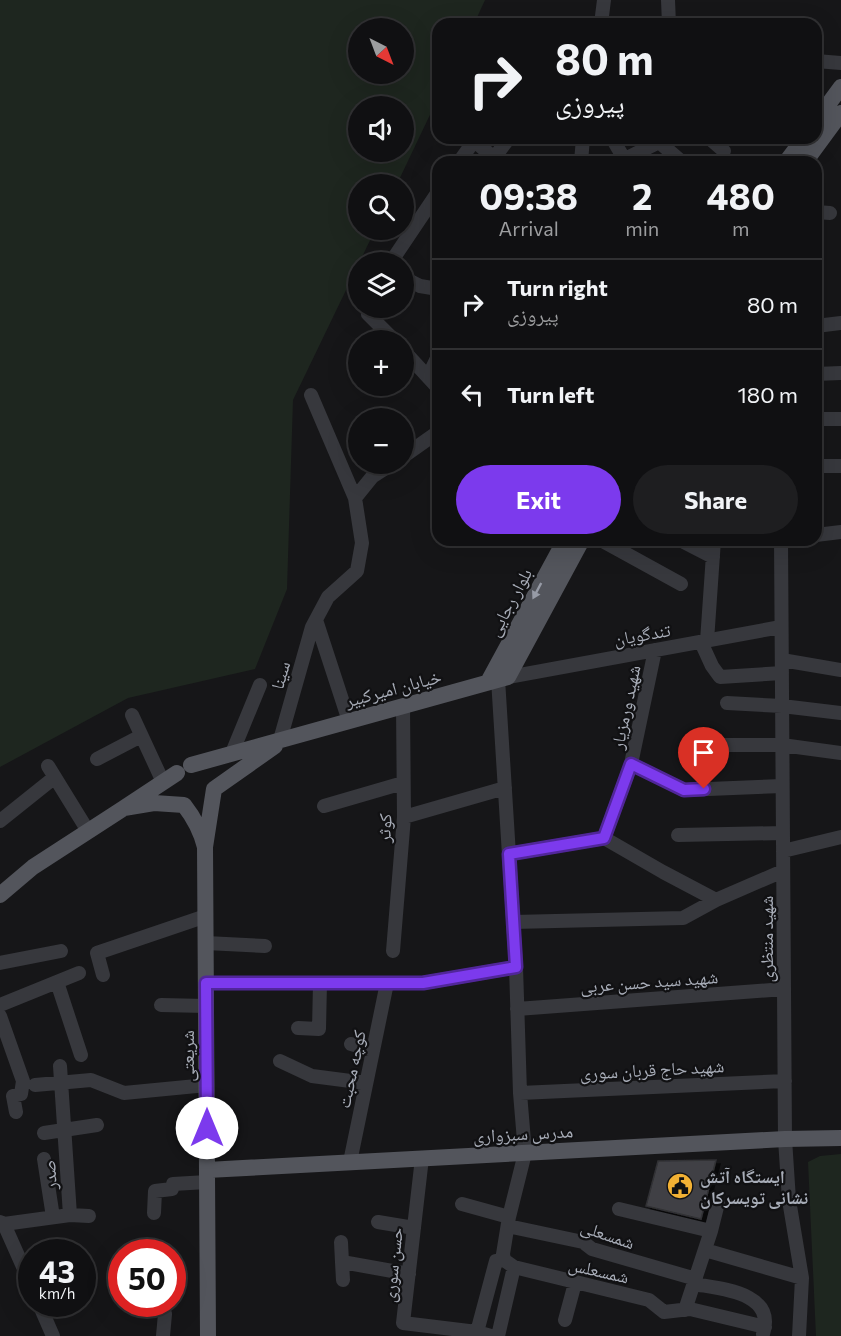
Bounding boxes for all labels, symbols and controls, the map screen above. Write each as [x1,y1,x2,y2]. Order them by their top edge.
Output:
north arrow [348,18,414,84]
map controls [348,18,414,474]
text: 80 m [555,32,654,84]
icon: right [456,42,534,120]
text: پیروزی [555,86,625,119]
button: sound [348,96,414,162]
text: 09:38 [479,173,578,217]
text: 2 [632,173,653,217]
text: 480 [707,173,775,217]
button: search [348,174,414,240]
text: Arrival [498,216,559,240]
text: min [625,216,659,240]
text: m [732,216,749,240]
button: layers [348,252,414,318]
text: Turn right [507,274,608,301]
icon: right [456,288,489,321]
text: 80 m [747,291,798,318]
text: پیروزی [507,302,559,326]
button: + [348,330,414,396]
icon: left [456,378,489,411]
text: Turn left [507,381,594,408]
text: 180 m [737,381,798,408]
button: − [348,408,414,474]
button: Exit [456,465,621,534]
button: Share [633,465,798,534]
street label: بلوار رجایی [482,564,537,640]
one-way arrow [532,583,542,600]
street label: تندگویان [612,618,672,651]
street label: سینا [266,658,295,692]
street label: شهید ورمزیار [605,663,645,752]
street label: خیابان امیرکبیر [342,665,444,713]
pin [678,727,729,789]
icon: arrive [687,736,720,769]
street label: کوثر [372,812,396,844]
street label: شهید منتظری [755,896,778,982]
street label: شهید سید حسن عربی [579,965,719,998]
street label: کوچه محبت [332,1028,371,1110]
street label: شریعتی [176,1030,199,1082]
street label: شهید حاج قربان سوری [579,1054,725,1086]
position arrow [175,1096,239,1160]
street label: مدرس سبزواری [472,1119,574,1148]
street label: صدر [37,1159,61,1192]
place label: ایستگاه آتش نشانی تویسرکان [700,1165,808,1209]
public building icon: ایستگاه آتش نشانی تویسرکان [665,1171,695,1201]
street label: شمسعلی [578,1215,638,1254]
street label: حسن سوری [377,1226,408,1304]
speed limit sign: 50 [108,1239,186,1317]
text: 43 [39,1252,75,1289]
street label: شمسعلس [566,1252,631,1289]
text: km/h [39,1284,75,1302]

